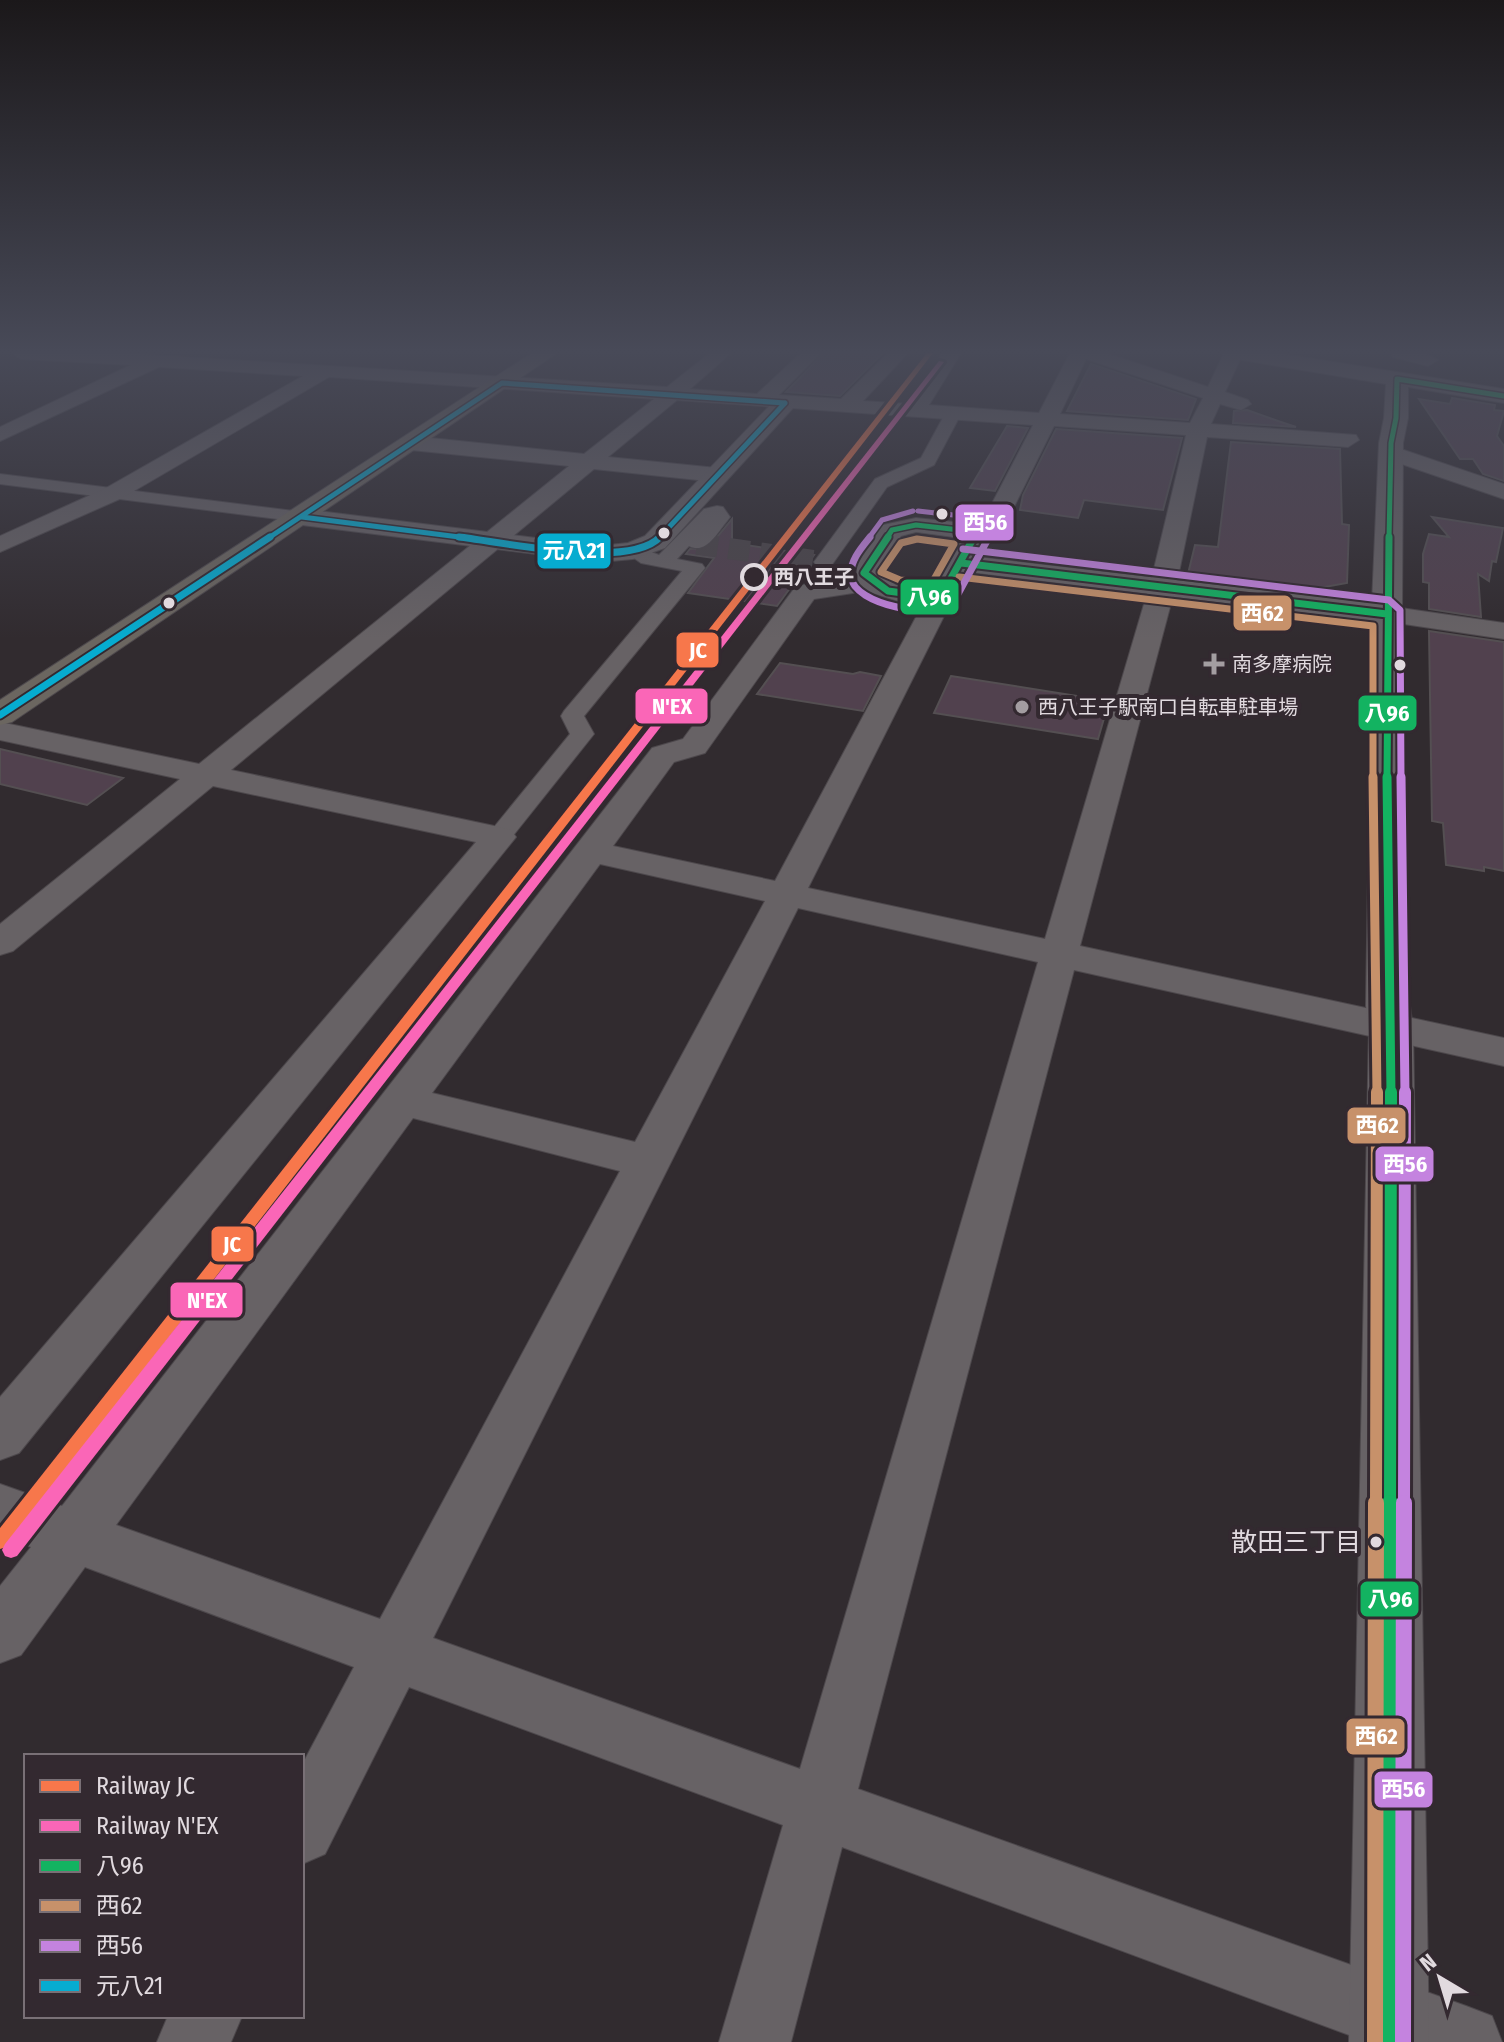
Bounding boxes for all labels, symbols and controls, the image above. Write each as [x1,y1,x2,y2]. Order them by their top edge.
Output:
line badge: 西56 [954,503,1015,542]
unlabelled marker [934,506,950,522]
text: 西56 [963,509,1007,536]
unlabelled marker [656,525,672,541]
line badge: 元八21 [536,532,612,570]
text: 元八21 [542,537,606,564]
marker: 西八王子 [741,564,767,590]
place label: 西八王子 [774,565,854,589]
line badge: 八96 [899,578,960,616]
text: 八96 [907,584,951,611]
line badge: 西62 [1232,594,1293,632]
unlabelled marker [161,595,177,611]
text: 西62 [1240,600,1284,627]
line badge: JC [675,631,720,669]
text: JC [688,637,707,664]
place label: 南多摩病院 [1232,652,1332,676]
marker: 南多摩病院 [1203,653,1225,675]
unlabelled marker [1392,657,1408,673]
line badge: N'EX [634,687,709,725]
text: N'EX [652,693,692,720]
line badge: 八96 [1357,694,1418,732]
place label: 西八王子駅南口自転車駐車場 [1038,695,1298,719]
marker: 西八王子駅南口自転車駐車場 [1013,698,1031,716]
text: 八96 [1365,700,1409,727]
line badge: 西62 [1346,1106,1407,1145]
text: 西62 [1355,1112,1399,1139]
line badge: 西56 [1374,1145,1435,1183]
text: 西56 [1383,1151,1427,1178]
line badge: JC [210,1225,255,1263]
text: JC [222,1231,241,1258]
line badge: N'EX [169,1281,244,1319]
text: N'EX [187,1287,227,1314]
place label: 散田三丁目 [1231,1527,1361,1558]
marker: 散田三丁目 [1368,1534,1384,1550]
line badge: 八96 [1359,1580,1420,1618]
text: 八96 [1368,1586,1412,1613]
line badge: 西62 [1345,1717,1406,1756]
text: 西62 [1354,1723,1398,1750]
legend [24,1754,304,2018]
line badge: 西56 [1373,1770,1434,1809]
text: Railway JC [96,1772,195,1800]
text: 西56 [1381,1776,1425,1803]
text: Railway N'EX [96,1812,219,1840]
text: 八96 [96,1852,144,1880]
text: 西62 [96,1892,142,1920]
text: 西56 [96,1932,143,1960]
north arrow [1400,1938,1480,2018]
text: N [1414,1948,1442,1977]
text: 元八21 [96,1972,163,2000]

